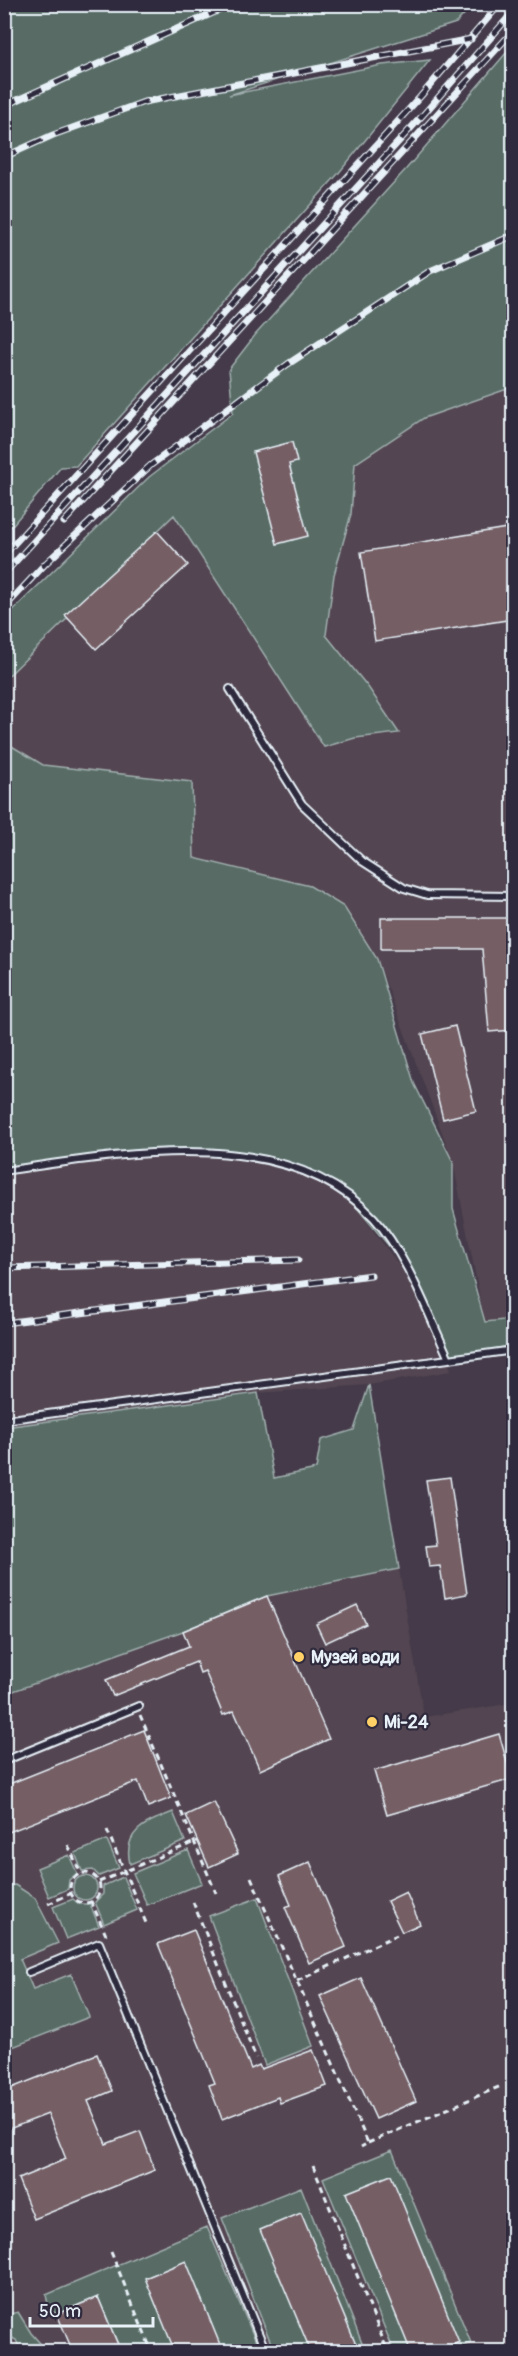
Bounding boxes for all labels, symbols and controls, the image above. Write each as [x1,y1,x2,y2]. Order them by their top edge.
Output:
place label: Музей води [311,1646,399,1669]
marker: Музей води [292,1650,306,1664]
place label: Мі-24 [384,1711,429,1734]
marker: Мі-24 [365,1715,379,1729]
scale bar [30,2290,153,2328]
text: 50 m [39,2300,81,2323]

